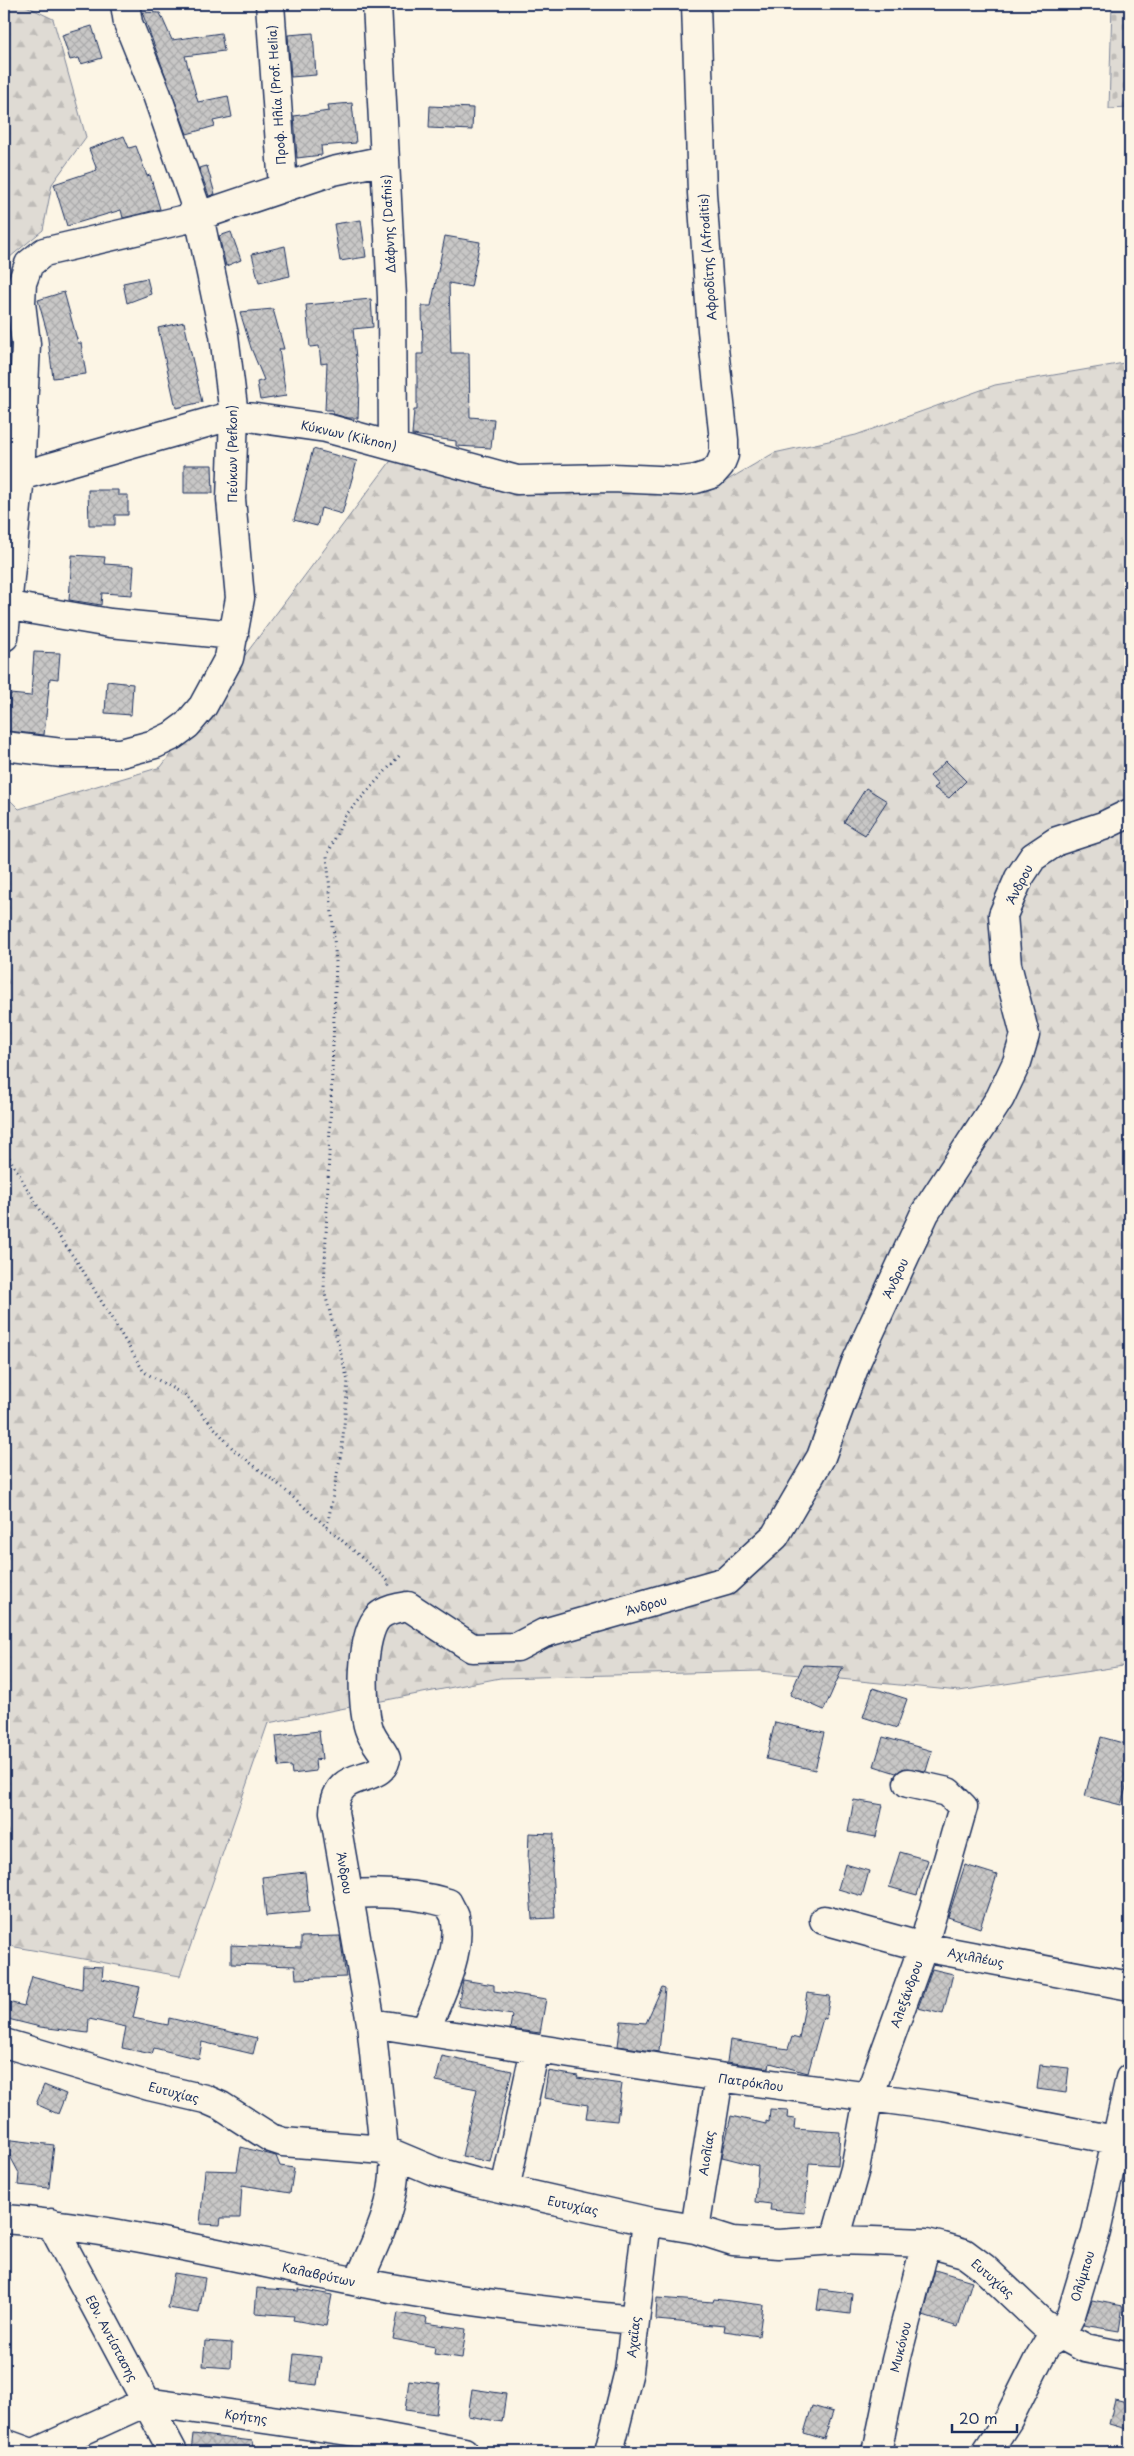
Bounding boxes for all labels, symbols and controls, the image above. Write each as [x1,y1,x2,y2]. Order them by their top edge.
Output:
street label: Προφ. Ηλία (Prof. Helia) [262,25,290,165]
street label: Δάφνης (Dafnis) [376,174,400,274]
street label: Αφροδίτης (Afroditis) [694,193,720,321]
street label: Πεύκων (Pefkon) [223,405,241,503]
street label: Κύκνων (Kiknon) [299,415,399,455]
street label: Άνδρου [1001,861,1037,907]
street label: Άνδρου [878,1255,912,1301]
street label: Άνδρου [623,1590,669,1620]
street label: Άνδρου [332,1850,358,1896]
street label: Αχιλλέως [946,1943,1006,1971]
street label: Αλεξάνδρου [885,1958,927,2030]
street label: Πατρόκλου [717,2069,785,2095]
street label: Ευτυχίας [147,2077,201,2107]
street label: Αιολίας [694,2129,718,2177]
street label: Ευτυχίας [546,2191,600,2219]
street label: Ολύμπου [1066,2248,1098,2304]
street label: Ευτυχίας [968,2254,1018,2302]
street label: Καλαβρύτων [281,2257,357,2291]
street label: Εθν. Αντίστασης [82,2292,142,2384]
street label: Αχαΐας [622,2315,644,2359]
street label: Μυκόνου [885,2320,915,2374]
scale bar [952,2401,1016,2433]
street label: Κρήτης [223,2404,269,2428]
text: 20 m [959,2406,998,2429]

